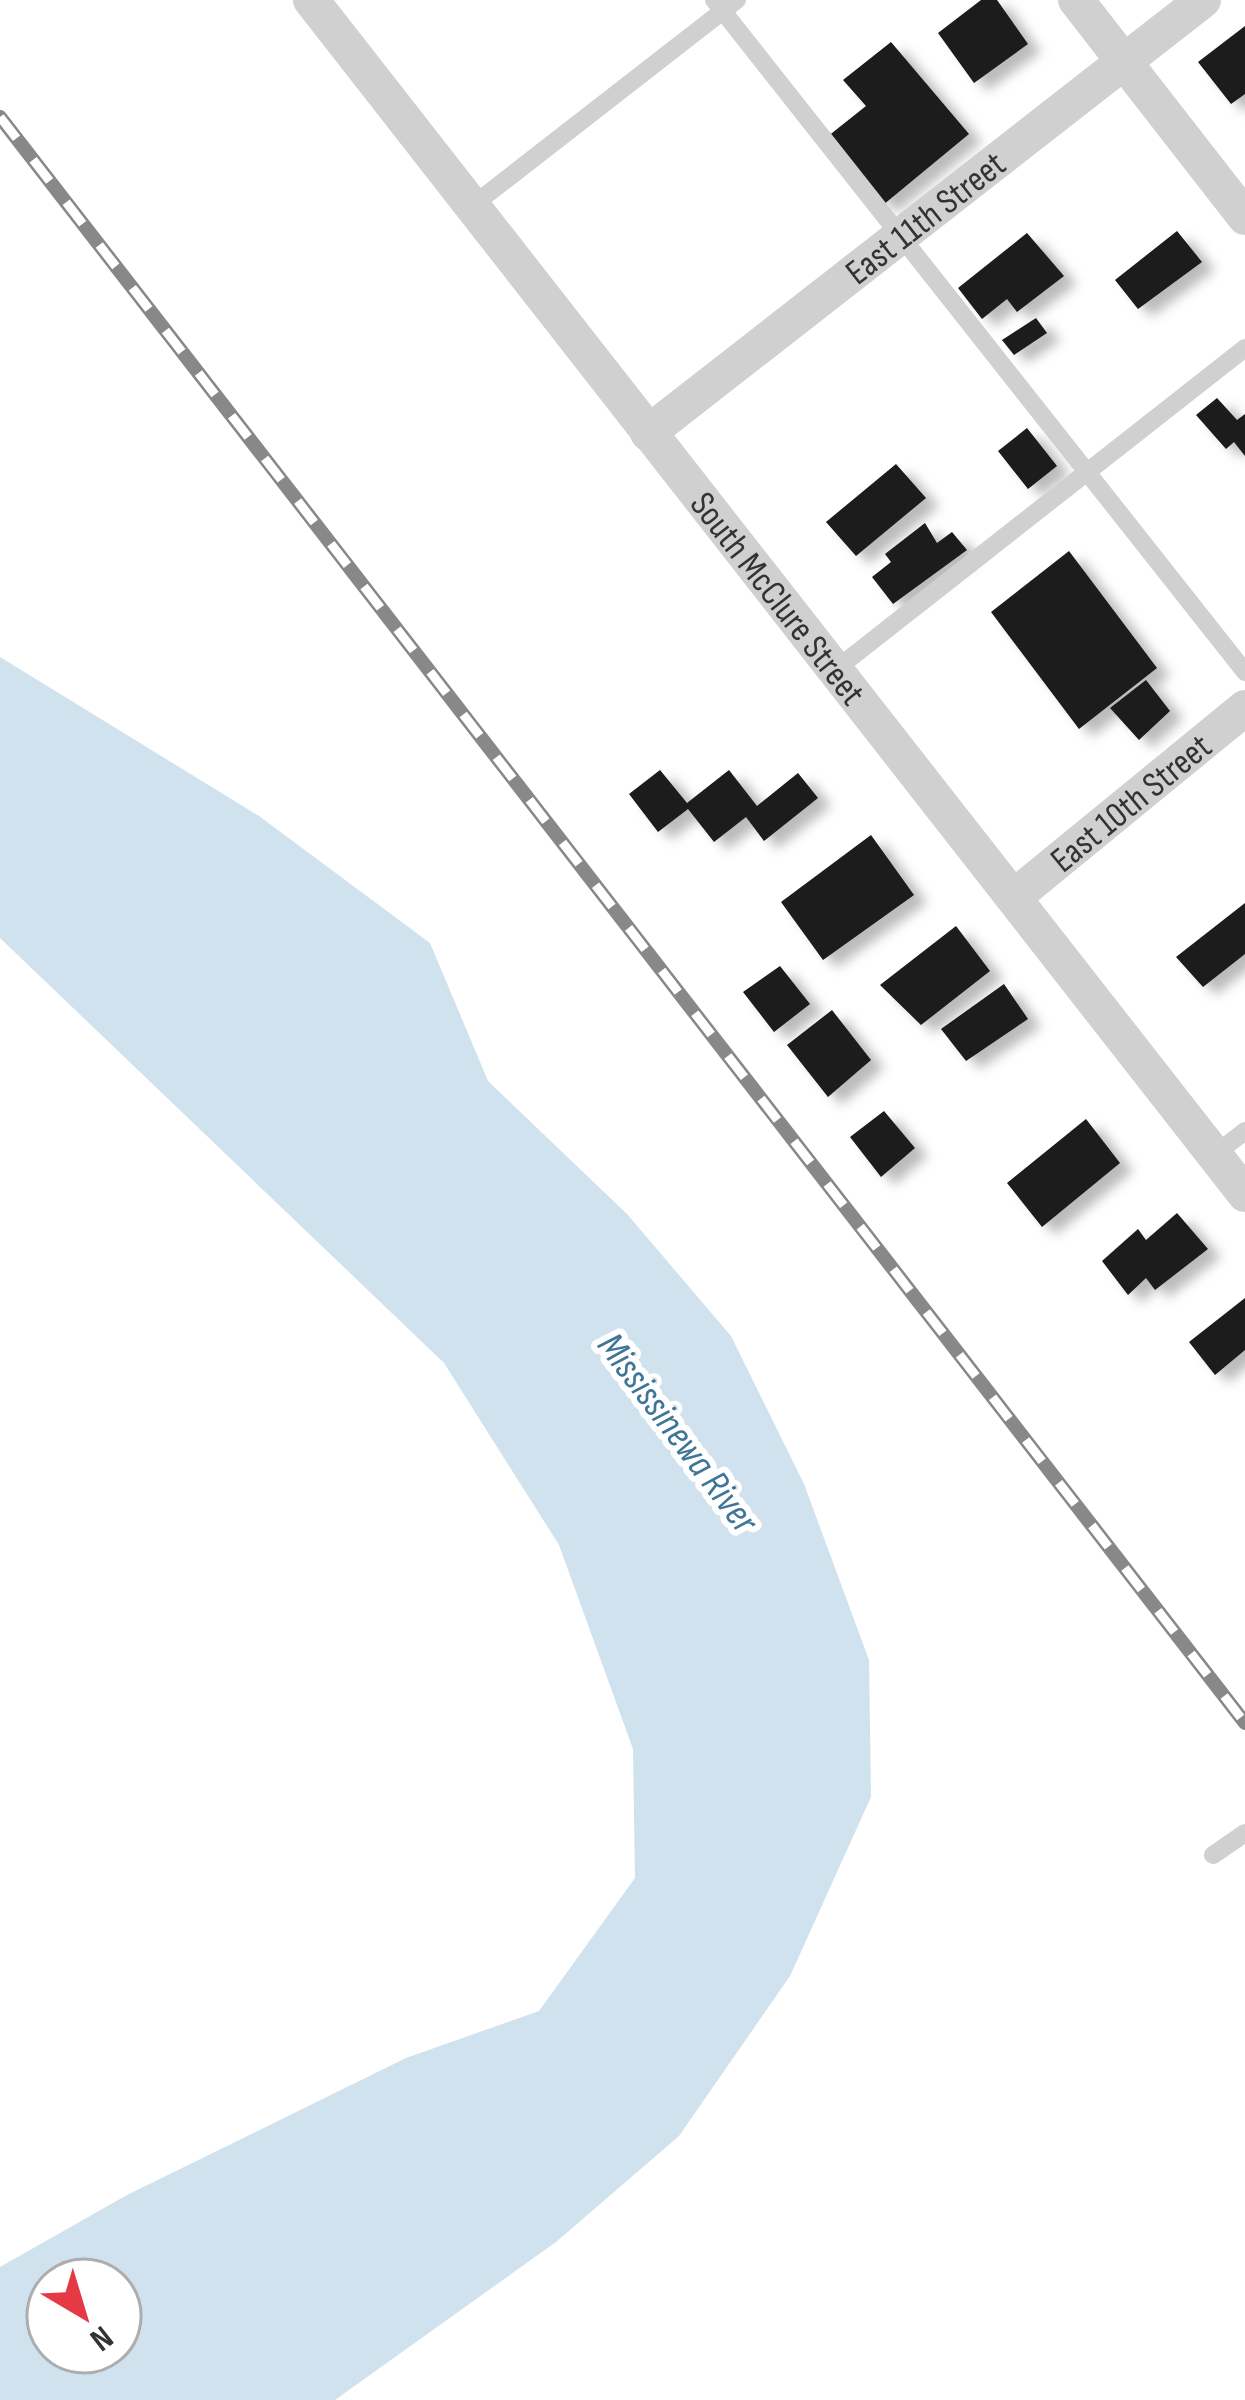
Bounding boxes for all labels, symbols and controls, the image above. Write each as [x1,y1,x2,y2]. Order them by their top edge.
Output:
street label: East 11th Street [838,143,1015,295]
street label: South McClure Street [680,484,873,714]
street label: East 10th Street [1043,726,1221,882]
water label: Mississinewa River [587,1324,769,1544]
north arrow [24,2256,144,2376]
text: N [82,2317,120,2359]

